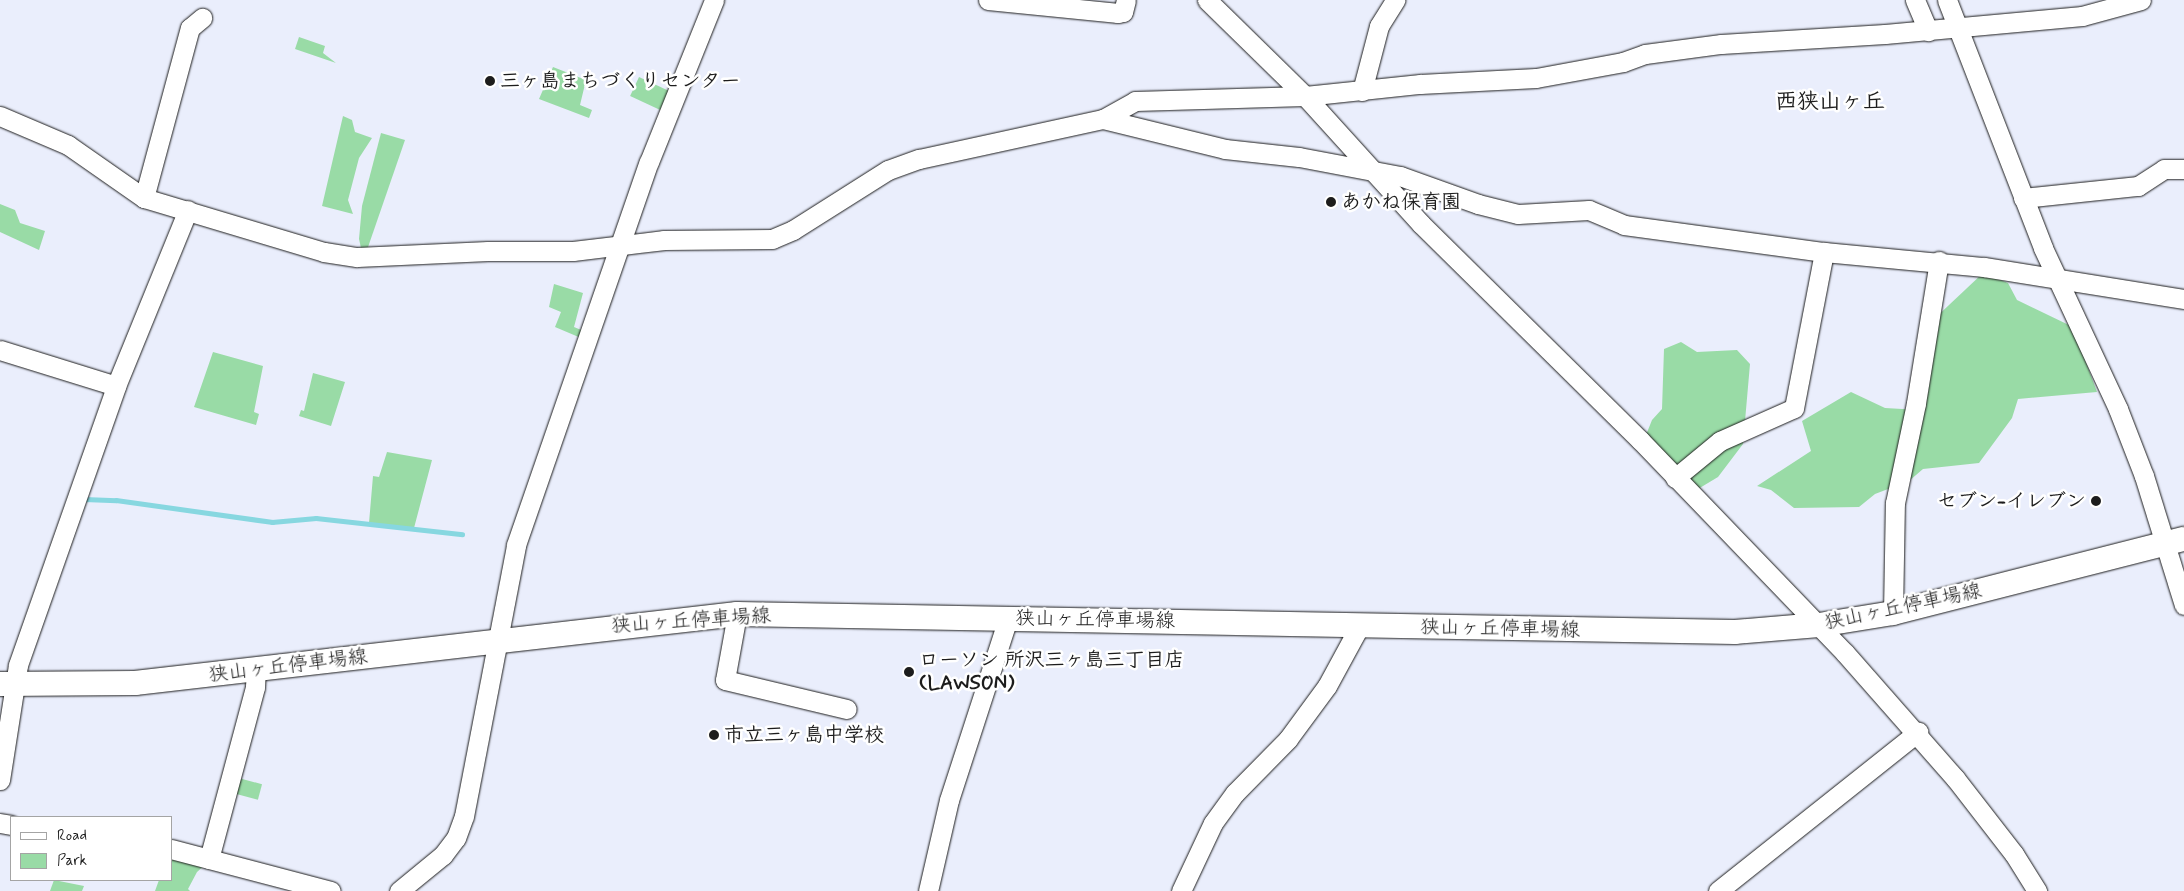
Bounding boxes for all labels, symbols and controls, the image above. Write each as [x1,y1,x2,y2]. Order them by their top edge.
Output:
place label: 三ヶ島まちづくりセンター [500,69,740,93]
marker: 三ヶ島まちづくりセンター [484,75,496,87]
district label: 西狭山ヶ丘 [1775,90,1885,116]
place label: あかね保育園 [1341,190,1461,214]
marker: あかね保育園 [1325,196,1337,208]
place label: セブン-イレブン [1937,489,2086,513]
marker: セブン-イレブン [2090,495,2102,507]
street label: 狭山ヶ丘停車場線 [1822,579,1984,635]
street label: 狭山ヶ丘停車場線 [610,603,772,639]
street label: 狭山ヶ丘停車場線 [1015,607,1175,633]
street label: 狭山ヶ丘停車場線 [1420,616,1580,642]
street label: 狭山ヶ丘停車場線 [207,644,369,688]
place label: ローソン 所沢三ヶ島三丁目店 (LAWSON) [919,648,1184,695]
marker: ローソン 所沢三ヶ島三丁目店 (LAWSON) [903,666,915,678]
place label: 市立三ヶ島中学校 [724,723,884,747]
marker: 市立三ヶ島中学校 [708,729,720,741]
legend [10,816,172,881]
text: Road [57,826,87,846]
text: Park [57,851,87,871]

